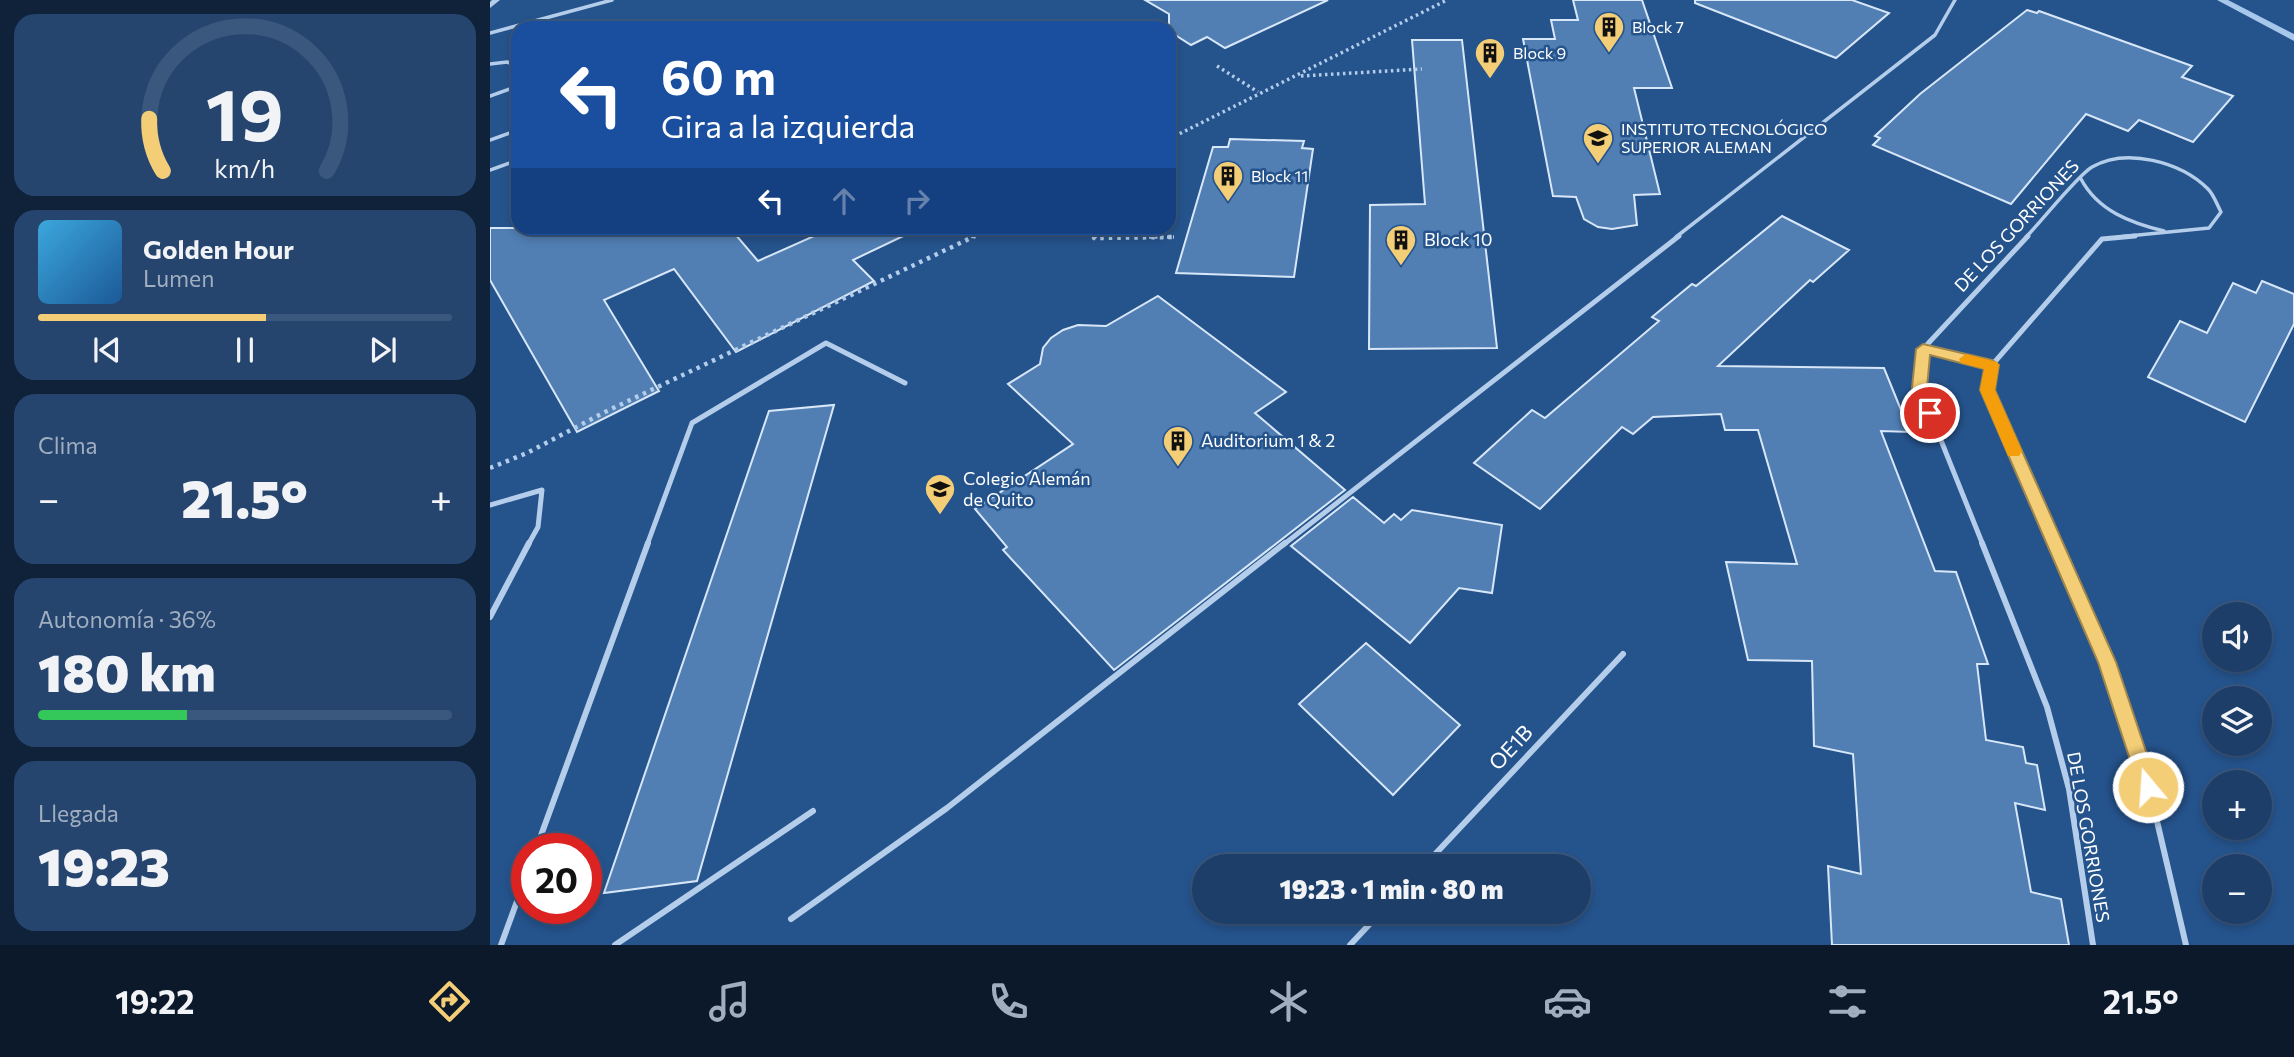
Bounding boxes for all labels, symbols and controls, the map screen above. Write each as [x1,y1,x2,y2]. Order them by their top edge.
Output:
building icon: Block 7 [1592,10,1626,54]
place label: Block 7 [1632,17,1684,36]
building icon: Block 9 [1473,36,1507,80]
place label: Block 9 [1513,43,1566,62]
text: 60 m [661,45,776,105]
icon: left [546,49,637,140]
text: 19 [206,67,284,156]
text: Gira a la izquierda [661,105,915,145]
place label: INSTITUTO TECNOLÓGICO SUPERIOR ALEMAN [1621,119,1827,156]
school or university icon: INSTITUTO TECNOLÓGICO SUPERIOR ALEMAN [1581,121,1615,165]
text: km/h [215,153,275,183]
street label: DE LOS GORRIONES [1949,155,2083,296]
building icon: Block 11 [1211,159,1245,203]
place label: Block 11 [1251,166,1308,185]
icon: left [752,182,790,220]
icon: ahead [825,182,863,220]
icon: right [898,182,936,220]
building icon: Block 10 [1384,223,1418,267]
place label: Block 10 [1424,228,1493,250]
text: Golden Hour [143,233,294,264]
text: Lumen [143,264,214,292]
icon: previous [88,331,126,369]
icon: pause [226,331,264,369]
icon: next [364,331,402,369]
pin [1900,383,1960,443]
icon: arrive [1911,394,1949,432]
building icon: Auditorium 1 & 2 [1161,424,1195,468]
place label: Auditorium 1 & 2 [1201,429,1335,451]
text: Clima [38,431,98,459]
text: 21.5° [181,465,308,529]
place label: Colegio Alemán de Quito [963,467,1091,510]
school or university icon: Colegio Alemán de Quito [923,472,957,516]
text: − [38,474,60,521]
text: + [430,474,452,521]
map controls [2202,602,2272,924]
button: sound [2202,602,2272,672]
text: Autonomía · 36% [38,605,216,633]
text: 180 km [38,639,216,703]
button: layers [2202,686,2272,756]
street label: OE1B [1483,719,1537,775]
street label: DE LOS GORRIONES [2063,750,2115,924]
position arrow [2111,750,2185,824]
button: + [2202,770,2272,840]
text: Llegada [38,799,119,827]
text: 19:23 [38,833,170,897]
speed limit sign: 20 [511,833,602,924]
button: − [2202,854,2272,924]
text: 19:23 · 1 min · 80 m [1279,873,1504,904]
icon: directions [425,977,474,1026]
icon: music [705,977,754,1026]
icon: phone [984,977,1033,1026]
icon: climate [1264,977,1313,1026]
icon: car [1543,977,1592,1026]
icon: filters [1823,977,1872,1026]
text: 19:22 [115,981,194,1021]
text: 21.5° [2103,981,2179,1021]

